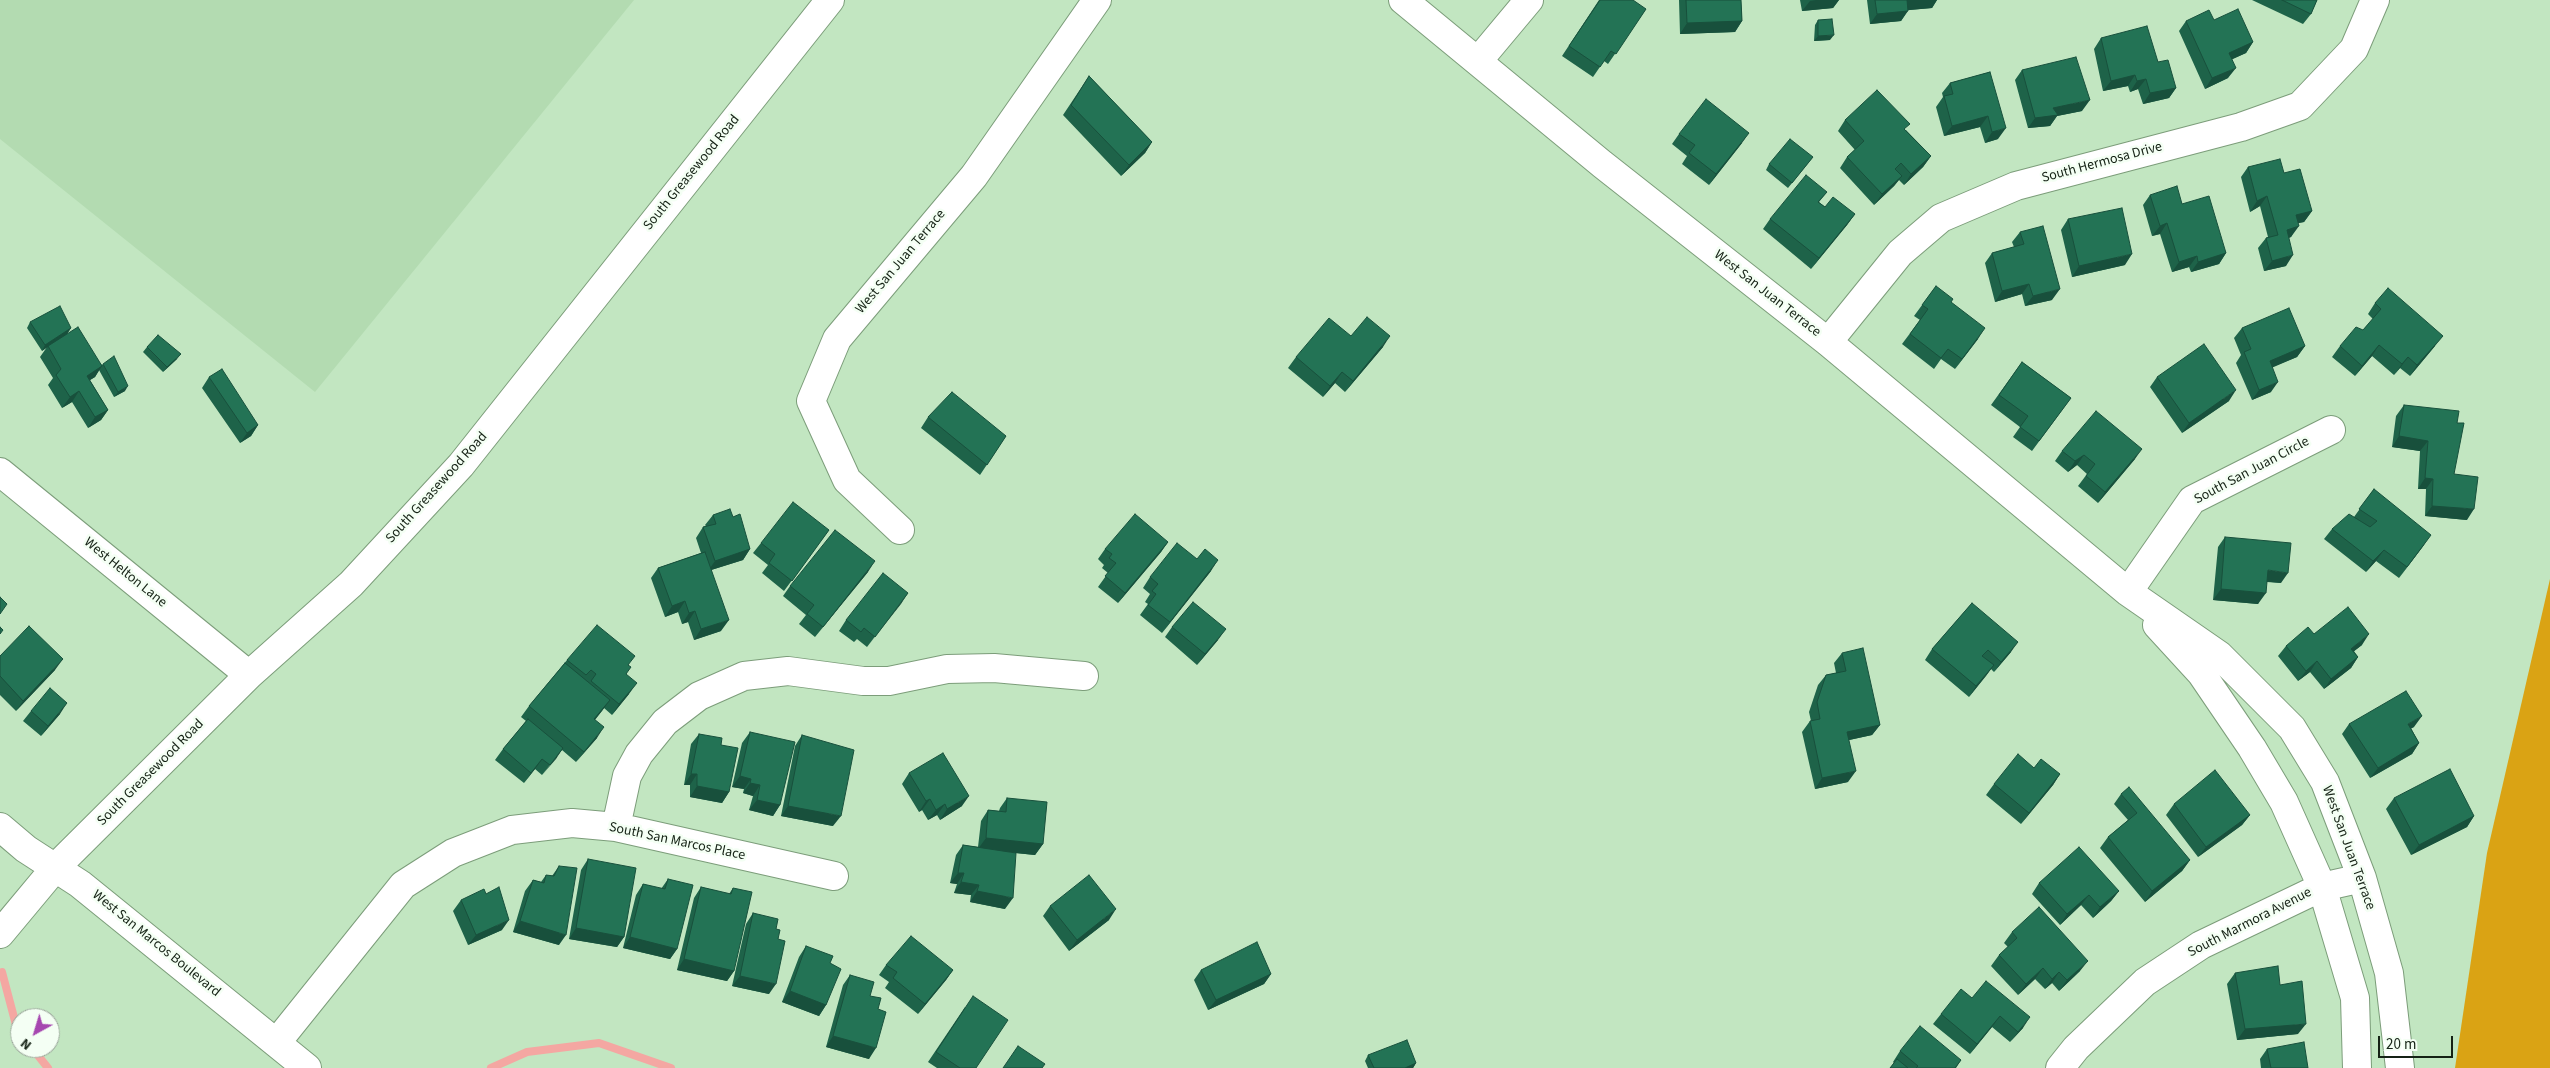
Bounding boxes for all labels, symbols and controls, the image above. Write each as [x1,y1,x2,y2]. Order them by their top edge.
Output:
street label: South Greasewood Road [640,112,744,234]
street label: South Hermosa Drive [2040,139,2164,187]
street label: West San Juan Terrace [852,206,950,318]
street label: West San Juan Terrace [1710,247,1824,341]
street label: South Greasewood Road [383,429,491,547]
street label: South San Juan Circle [2192,434,2312,508]
street label: West Helton Lane [80,534,170,612]
street label: South Greasewood Road [94,716,208,830]
street label: West San Juan Terrace [2318,784,2378,912]
street label: South San Marcos Place [607,819,747,865]
street label: South Marmora Avenue [2185,884,2315,962]
street label: West San Marcos Boulevard [88,887,224,1001]
north arrow [10,1008,60,1058]
scale bar [2380,1026,2455,1058]
text: N [16,1033,36,1055]
text: 20 m [2386,1034,2416,1055]

